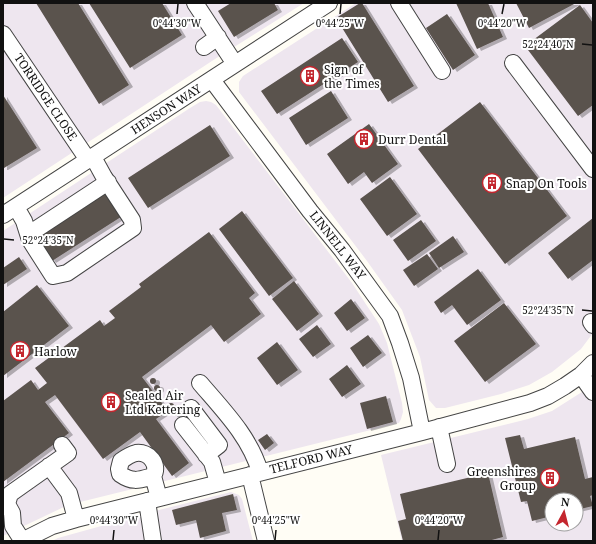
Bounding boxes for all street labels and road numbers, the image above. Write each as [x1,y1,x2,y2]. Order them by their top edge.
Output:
street label: TORRIDGE CLOSE [10,50,82,144]
street label: HENSON WAY [128,80,205,138]
street label: LINNELL WAY [306,207,370,283]
street label: TELFORD WAY [268,440,355,478]

